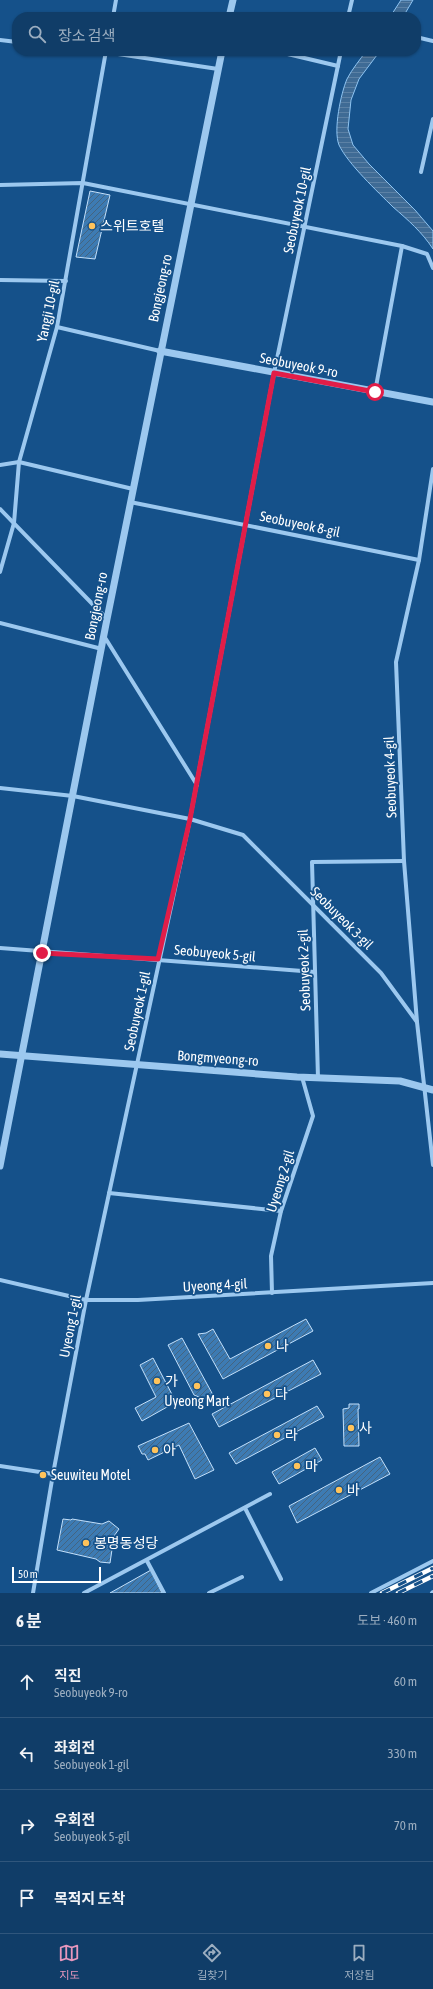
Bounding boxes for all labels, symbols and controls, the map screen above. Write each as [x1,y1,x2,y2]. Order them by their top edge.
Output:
search box [12,12,421,56]
icon: search [26,23,48,45]
text: 장소 검색 [58,27,115,44]
street label: Seobuyeok 10-gil [280,165,314,255]
place label: 스위트호텔 [100,218,164,234]
marker: 스위트호텔 [87,221,97,231]
street label: Bongjeong-ro [145,253,175,323]
street label: Yangji 10-gil [34,278,62,343]
street label: Seobuyeok 9-ro [258,350,340,380]
route start [366,383,384,401]
street label: Seobuyeok 8-gil [258,508,342,540]
street label: Bongjeong-ro [82,571,110,641]
street label: Seobuyeok 4-gil [381,736,399,818]
street label: Seobuyeok 3-gil [307,883,377,953]
street label: Seobuyeok 2-gil [295,929,313,1011]
street label: Seobuyeok 5-gil [174,941,257,965]
route end [33,944,51,962]
street label: Seobuyeok 1-gil [121,969,153,1052]
street label: Bongmyeong-ro [177,1047,259,1069]
street label: Uyeong 2-gil [263,1148,297,1214]
street label: Uyeong 4-gil [182,1275,248,1295]
street label: Uyeong 1-gil [56,1293,84,1359]
place label: 나 [276,1338,289,1354]
marker: 나 [263,1341,273,1351]
place label: 가 [165,1373,178,1389]
marker: 가 [152,1376,162,1386]
marker: Uyeong Mart [192,1381,202,1391]
place label: 다 [275,1386,288,1402]
marker: 다 [262,1389,272,1399]
place label: Uyeong Mart [164,1393,230,1409]
place label: 사 [359,1420,372,1436]
marker: 사 [346,1423,356,1433]
place label: 라 [285,1427,298,1443]
marker: 라 [272,1430,282,1440]
place label: 아 [163,1442,176,1458]
marker: 아 [150,1445,160,1455]
place label: 마 [305,1458,318,1474]
marker: 마 [292,1461,302,1471]
place label: Seuwiteu Motel [51,1467,131,1483]
marker: Seuwiteu Motel [38,1470,48,1480]
place label: 바 [347,1482,360,1498]
marker: 바 [334,1485,344,1495]
place label: 봉명동성당 [94,1535,159,1551]
marker: 봉명동성당 [81,1538,91,1548]
scale bar [12,1565,101,1584]
text: 50 m [18,1568,38,1580]
text: 6 분 [16,1611,42,1631]
text: 도보 · 460 m [357,1613,417,1628]
text: 직진 [54,1667,82,1684]
icon: ahead [16,1671,38,1693]
text: 60 m [394,1674,417,1689]
text: Seobuyeok 9-ro [54,1685,128,1700]
text: 좌회전 [54,1739,95,1756]
icon: left [16,1743,38,1765]
text: 330 m [388,1746,417,1761]
text: Seobuyeok 1-gil [54,1757,129,1772]
text: 우회전 [54,1811,95,1828]
icon: right [16,1815,38,1837]
text: 70 m [394,1818,417,1833]
text: Seobuyeok 5-gil [54,1829,130,1844]
icon: arrive [16,1887,38,1909]
text: 목적지 도착 [54,1890,125,1907]
tab: 지도 [58,1942,80,1982]
tab: 길찾기 [197,1942,228,1982]
tab: 저장됨 [344,1942,375,1982]

